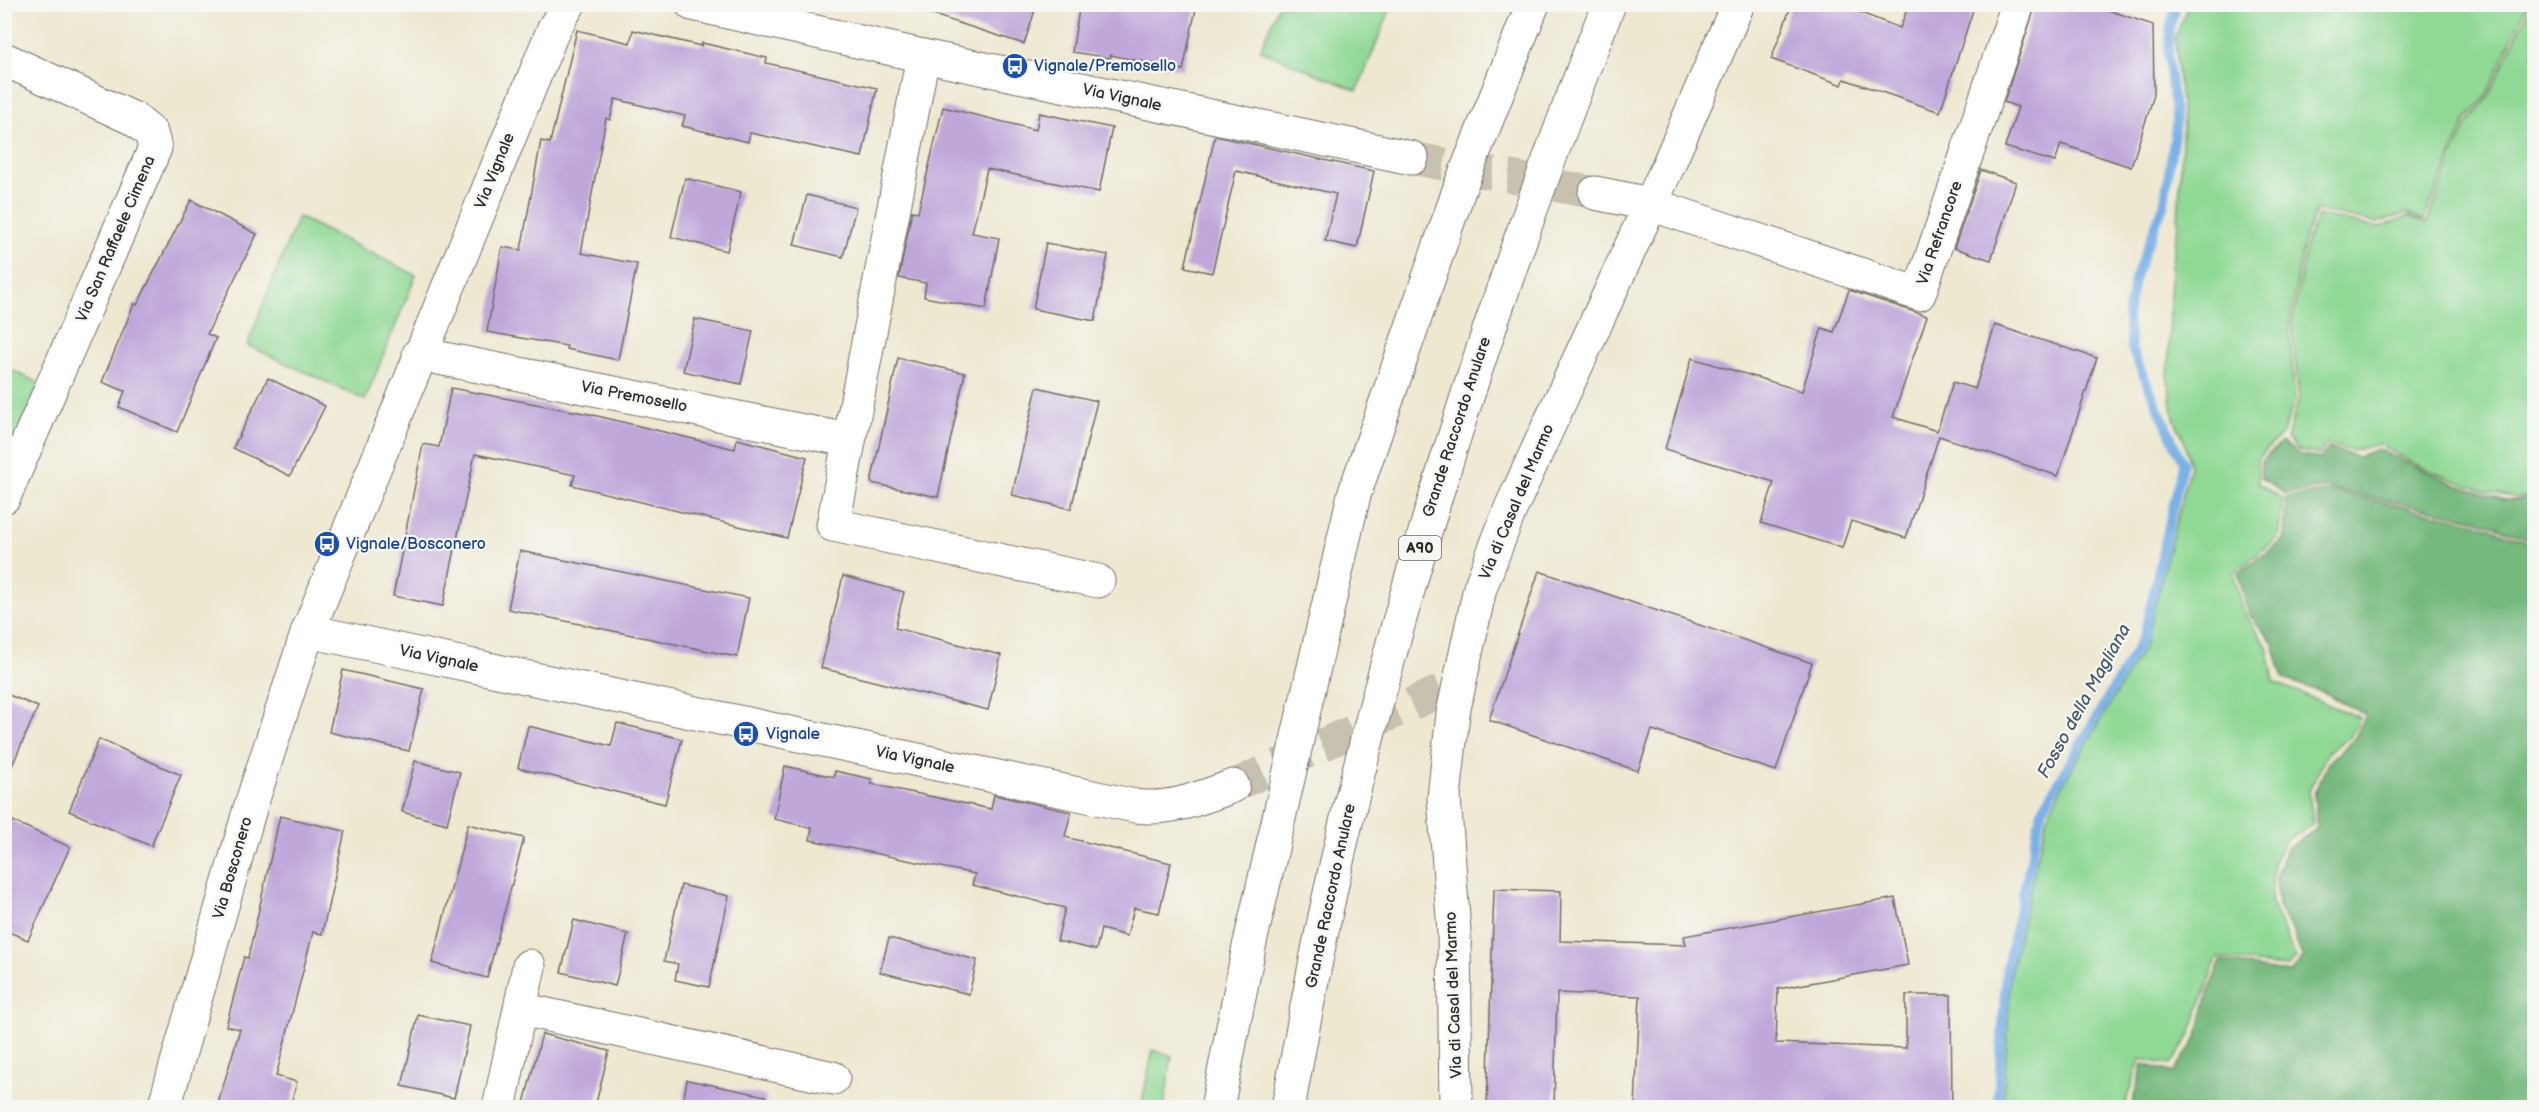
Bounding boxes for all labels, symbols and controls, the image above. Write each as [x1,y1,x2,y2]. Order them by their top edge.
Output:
bus stop icon: Vignale/Premosello [1000,51,1030,81]
place label: Vignale/Premosello [1034,57,1176,76]
street label: Via Vignale [1081,80,1164,116]
street label: Via Vignale [471,130,519,212]
street label: Via San Raffaele Cimena [72,153,160,325]
street label: Via Refrancore [1913,178,1967,288]
street label: Grande Raccordo Anulare [1419,334,1495,519]
street label: Via Premosello [579,377,689,417]
street label: Via di Casal del Marmo [1476,421,1558,583]
bus stop icon: Vignale/Bosconero [312,529,342,559]
place label: Vignale/Bosconero [346,535,486,554]
road number: A90 [1399,536,1441,560]
water label: Fosso della Magliana [2033,620,2135,782]
street label: Via Vignale [398,641,481,677]
bus stop icon: Vignale [731,719,761,749]
place label: Vignale [766,725,820,744]
street label: Via Vignale [874,742,957,778]
street label: Grande Raccordo Anulare [1302,801,1360,990]
street label: Via Bosconero [209,815,257,921]
street label: Via di Casal del Marmo [1442,911,1466,1079]

